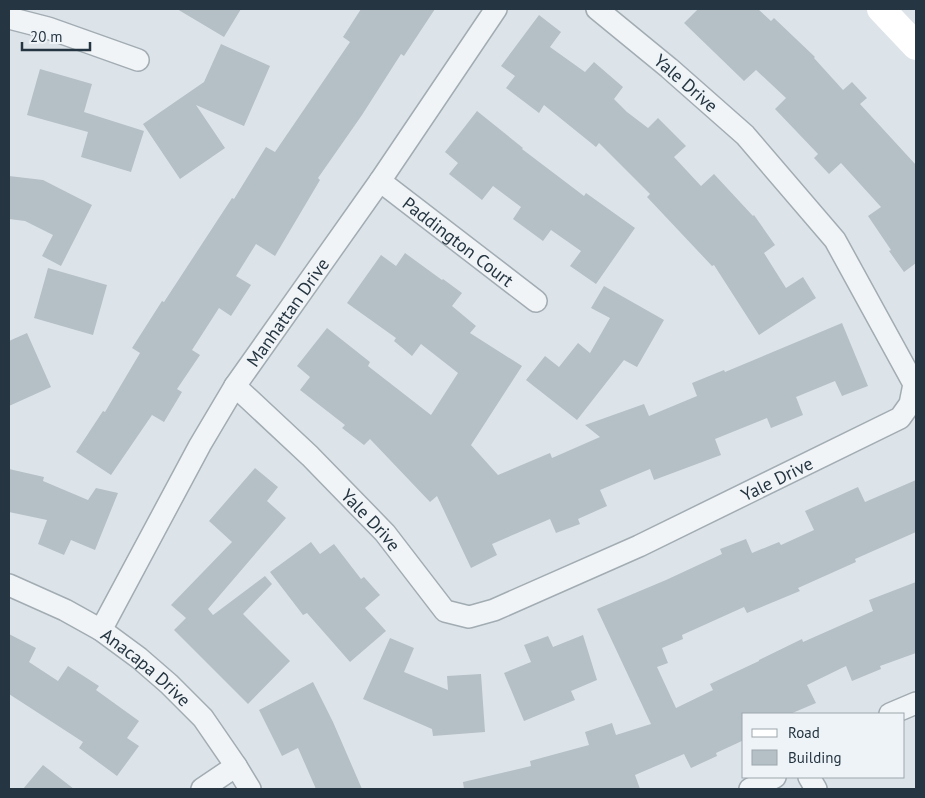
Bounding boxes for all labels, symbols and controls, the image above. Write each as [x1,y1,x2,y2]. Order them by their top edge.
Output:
scale bar [22,20,90,52]
text: 20 m [30,27,63,46]
street label: Yale Drive [649,49,723,117]
street label: Paddington Court [398,191,519,291]
street label: Manhattan Drive [241,253,334,371]
street label: Yale Drive [737,451,816,506]
street label: Yale Drive [336,484,406,556]
street label: Anacapa Drive [97,623,196,711]
legend [742,713,905,778]
text: Road [788,723,820,742]
text: Building [788,748,842,767]

